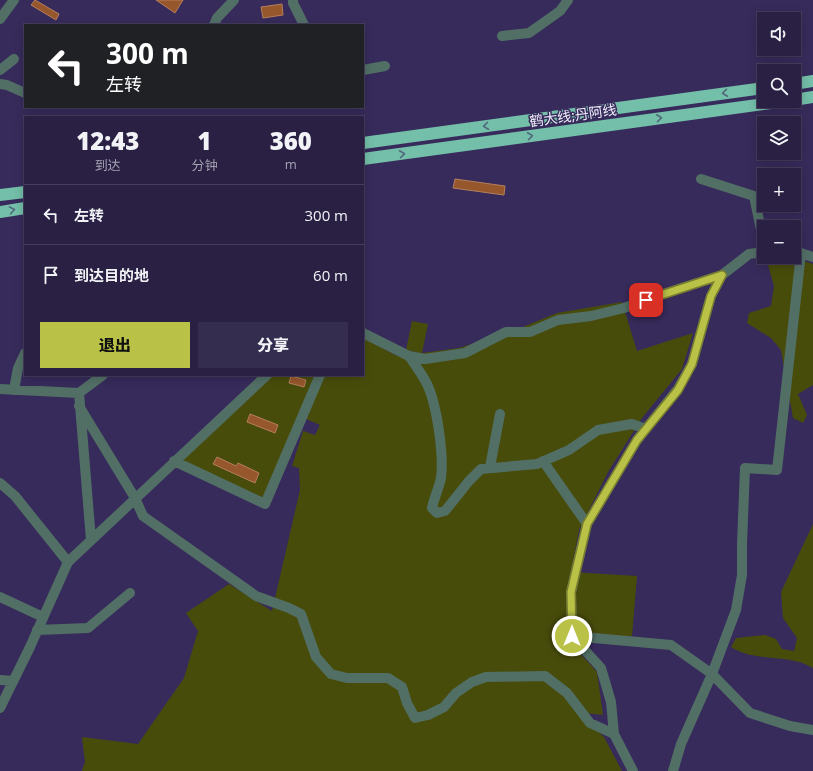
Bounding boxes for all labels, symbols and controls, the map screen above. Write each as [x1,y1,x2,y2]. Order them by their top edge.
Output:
map controls [757,12,801,264]
button: sound [757,12,801,56]
text: 300 m [106,34,189,72]
icon: left [40,40,92,92]
button: search [757,64,801,108]
text: 左转 [106,72,142,96]
one-way arrow [722,88,728,97]
street label: 鹤大线;丹阿线 [528,99,618,131]
one-way arrow [656,114,662,123]
button: layers [757,116,801,160]
one-way arrow [483,121,489,130]
text: 12:43 [76,124,139,157]
text: 1 [197,124,212,157]
text: 360 [270,124,312,157]
one-way arrow [527,132,534,141]
one-way arrow [399,150,405,159]
text: m [285,155,297,173]
text: 到达 [95,156,121,174]
text: 分钟 [191,156,217,174]
button: + [757,168,801,212]
icon: left [40,204,62,226]
text: 左转 [74,205,104,225]
text: 300 m [304,205,348,225]
one-way arrow [9,206,16,215]
button: − [757,220,801,264]
icon: arrive [40,264,62,286]
text: 到达目的地 [74,265,149,285]
text: 60 m [313,265,348,285]
pin [629,283,663,317]
icon: arrive [635,289,657,311]
button: 退出 [40,322,190,368]
button: 分享 [198,322,348,368]
position arrow [551,615,593,657]

